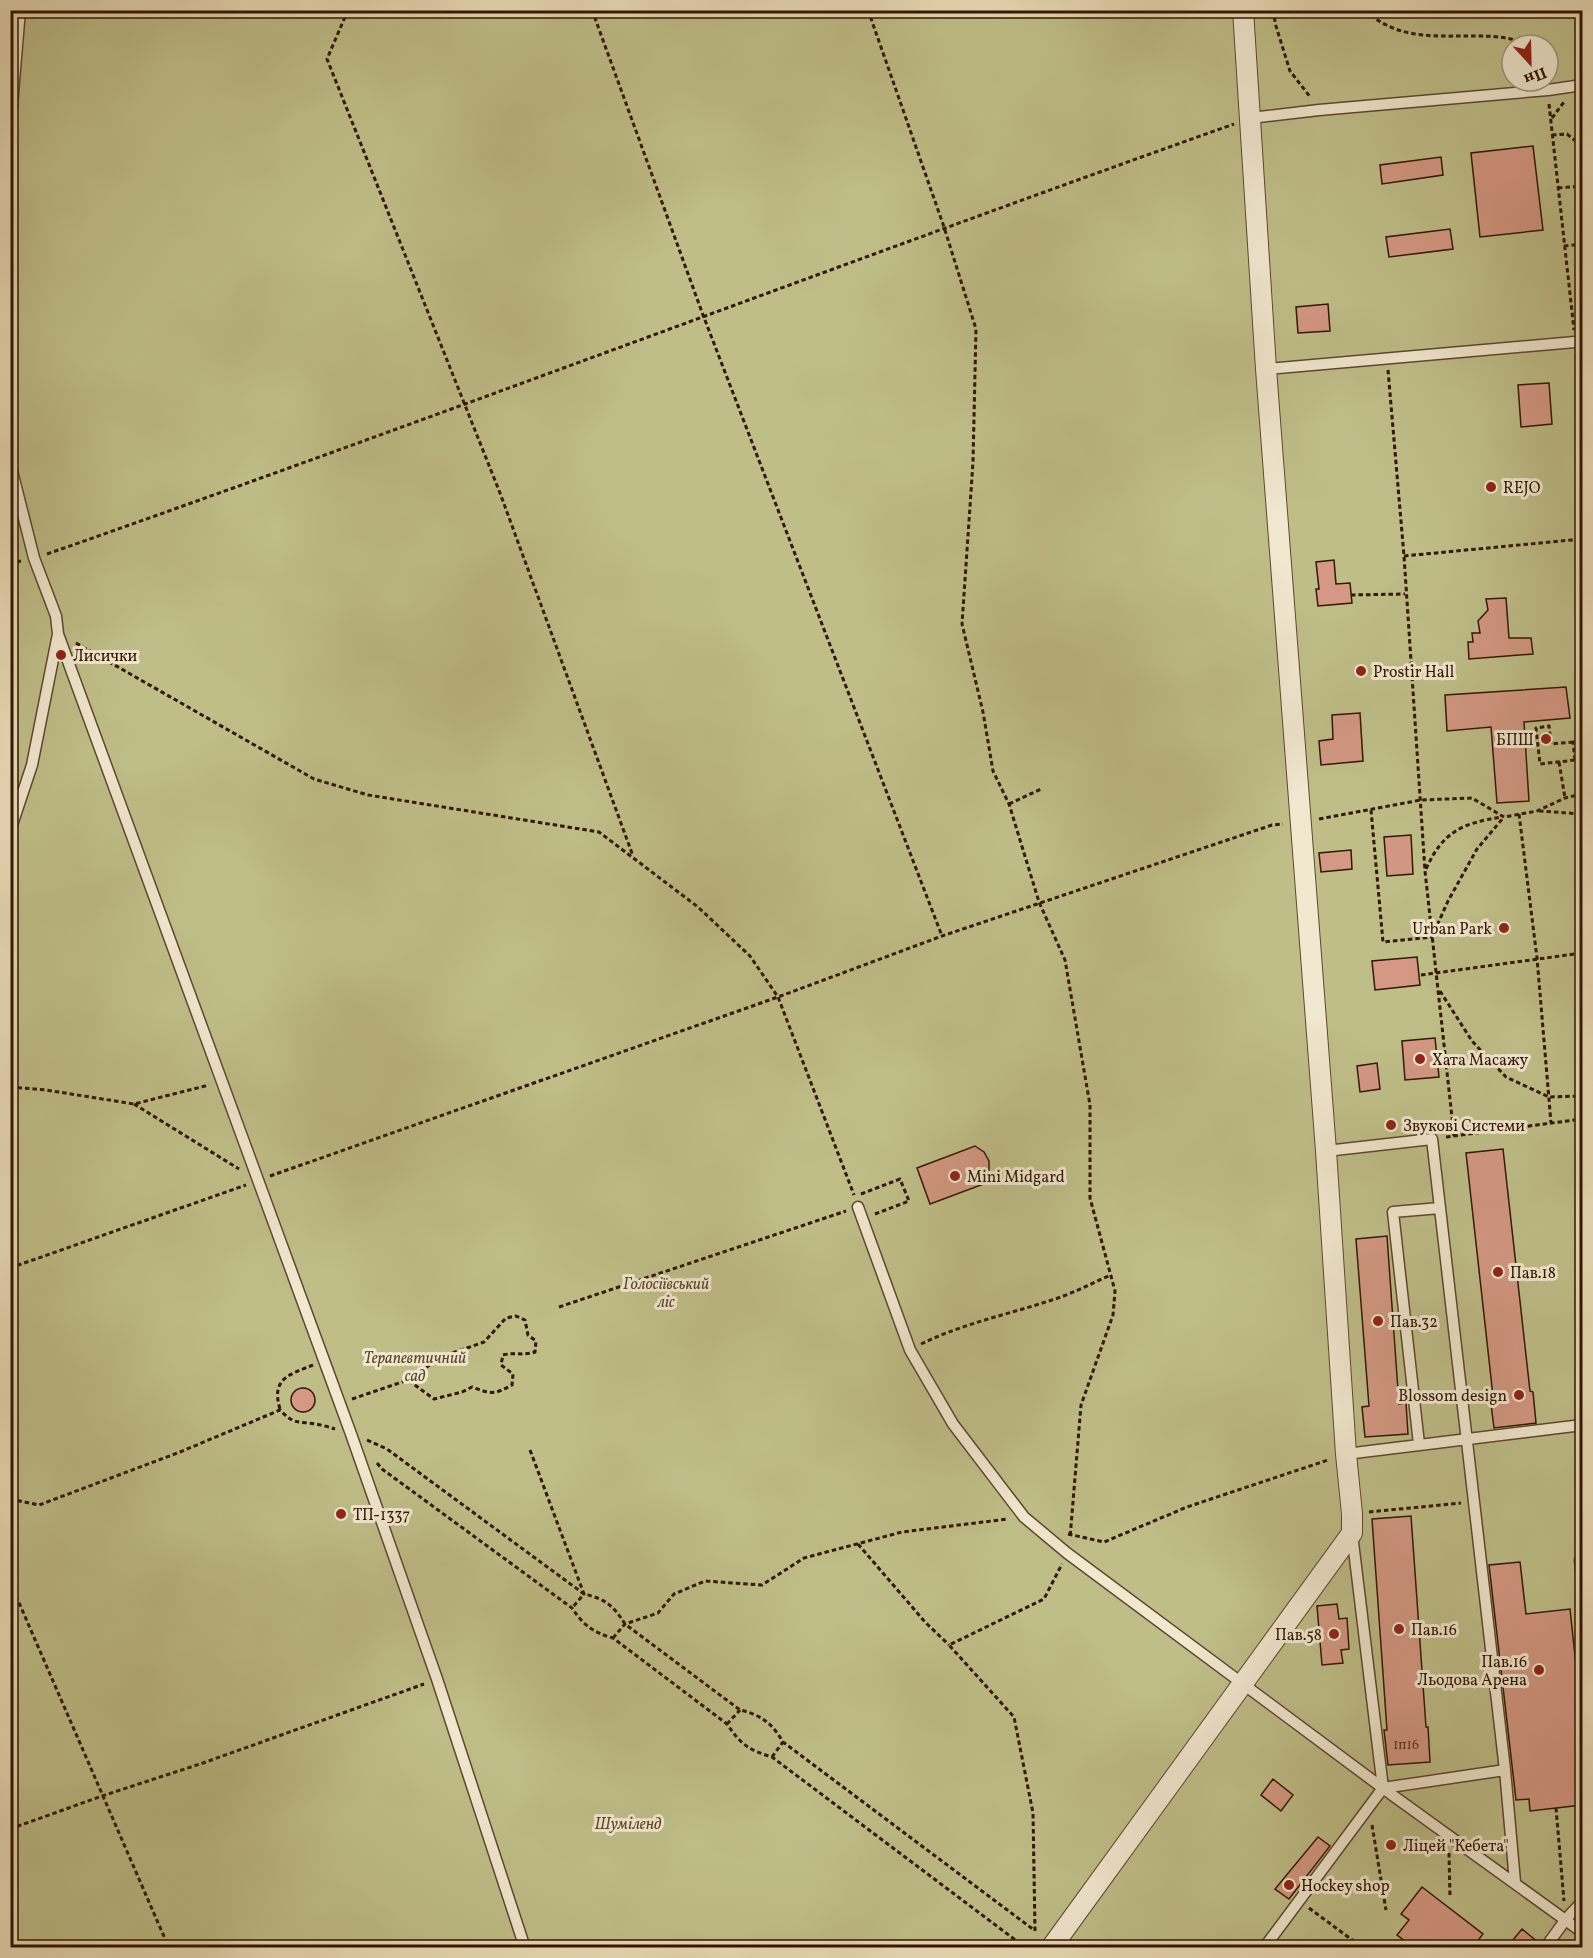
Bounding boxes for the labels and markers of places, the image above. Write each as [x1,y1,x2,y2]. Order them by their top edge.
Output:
place label: REJO [1503,478,1541,500]
marker: REJO [1484,480,1498,494]
place label: Лисички [73,646,138,668]
marker: Лисички [54,648,68,662]
place label: Prostir Hall [1373,662,1454,684]
marker: Prostir Hall [1354,664,1368,678]
place label: БПШ [1496,730,1534,752]
marker: БПШ [1539,732,1553,746]
place label: Urban Park [1412,919,1492,941]
marker: Urban Park [1497,921,1511,935]
place label: Хата Масажу [1432,1050,1529,1072]
marker: Хата Масажу [1413,1052,1427,1066]
place label: Звукові Системи [1403,1116,1525,1138]
marker: Звукові Системи [1384,1118,1398,1132]
place label: Mini Midgard [967,1167,1065,1189]
marker: Mini Midgard [948,1169,962,1183]
place label: Пав.18 [1510,1263,1556,1285]
marker: Пав.18 [1491,1265,1505,1279]
place label: Пав.32 [1390,1312,1438,1334]
marker: Пав.32 [1371,1314,1385,1328]
place label: Blossom design [1398,1386,1507,1408]
marker: Blossom design [1512,1388,1526,1402]
place label: ТП-1337 [353,1505,411,1527]
marker: ТП-1337 [334,1507,348,1521]
place label: Пав.16 [1411,1620,1457,1642]
marker: Пав.16 [1392,1622,1406,1636]
place label: Пав.58 [1275,1625,1322,1647]
marker: Пав.58 [1327,1627,1341,1641]
place label: Пав.16 Льодова Арена [1417,1652,1527,1692]
marker: Пав.16 Льодова Арена [1532,1663,1546,1677]
place label: Ліцей "Кебета" [1403,1836,1509,1858]
marker: Ліцей "Кебета" [1384,1838,1398,1852]
place label: Hockey shop [1301,1876,1390,1898]
marker: Hockey shop [1282,1878,1296,1892]

